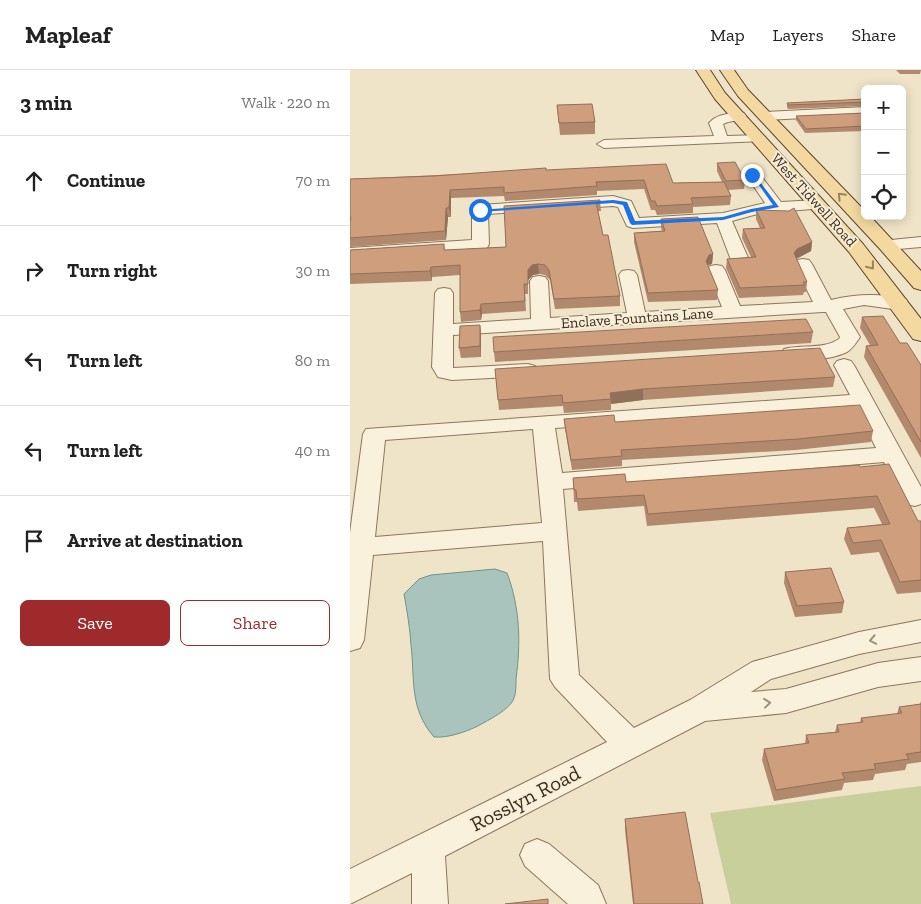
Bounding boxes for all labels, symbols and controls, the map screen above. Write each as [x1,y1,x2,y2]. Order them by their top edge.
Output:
text: Mapleaf [25,20,111,49]
text: Map [710,24,745,46]
text: Layers [773,24,824,46]
text: Share [852,24,896,46]
map controls [861,85,906,220]
button: + [861,85,906,130]
text: 3 min [20,90,72,115]
text: Walk · 220 m [242,93,330,112]
button: − [861,130,906,175]
street label: West Tidwell Road [767,150,861,251]
route end [741,164,764,187]
icon: ahead [20,167,48,195]
text: Continue [67,169,145,192]
text: 70 m [296,171,330,190]
button: locate [861,175,906,220]
one-way arrow [838,193,847,202]
route start [469,199,492,222]
icon: right [20,257,48,285]
text: Turn right [67,259,157,282]
text: 30 m [296,261,330,280]
one-way arrow [865,261,874,270]
street label: Enclave Fountains Lane [560,304,714,332]
icon: left [20,347,48,375]
text: Turn left [67,349,142,372]
text: 80 m [295,351,330,370]
icon: left [20,437,48,465]
text: Turn left [67,439,142,462]
text: 40 m [295,441,330,460]
icon: arrive [20,527,48,555]
text: Arrive at destination [67,529,243,552]
button: Save [20,600,170,646]
button: Share [180,600,330,646]
one-way arrow [869,634,878,645]
one-way arrow [763,698,771,709]
street label: Rosslyn Road [466,759,584,836]

